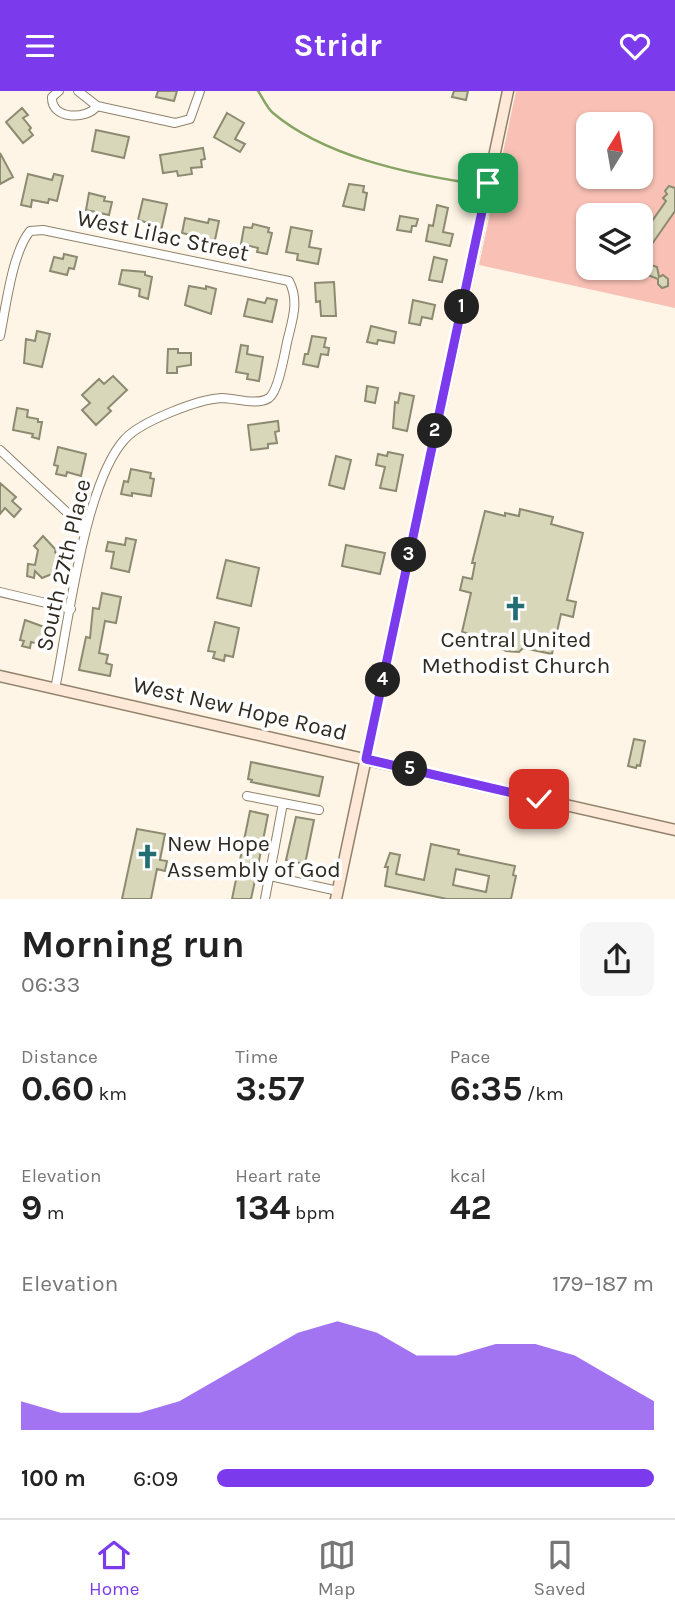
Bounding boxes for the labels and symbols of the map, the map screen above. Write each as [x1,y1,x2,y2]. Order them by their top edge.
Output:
north arrow [576,112,653,189]
pin [458,153,518,213]
street label: West Lilac Street [74,204,252,267]
pin: 1 [444,289,480,325]
pin: 2 [418,413,452,449]
street label: South 27th Place [31,476,96,654]
pin: 3 [392,538,426,573]
church icon: Central United Methodist Church [502,595,530,623]
place label: Central United Methodist Church [421,626,611,679]
pin: 4 [366,663,400,697]
street label: West New Hope Road [130,671,350,746]
pin: 5 [392,751,428,787]
pin [509,769,569,829]
place label: New Hope Assembly of God [167,830,341,883]
church icon: New Hope Assembly of God [133,842,161,870]

